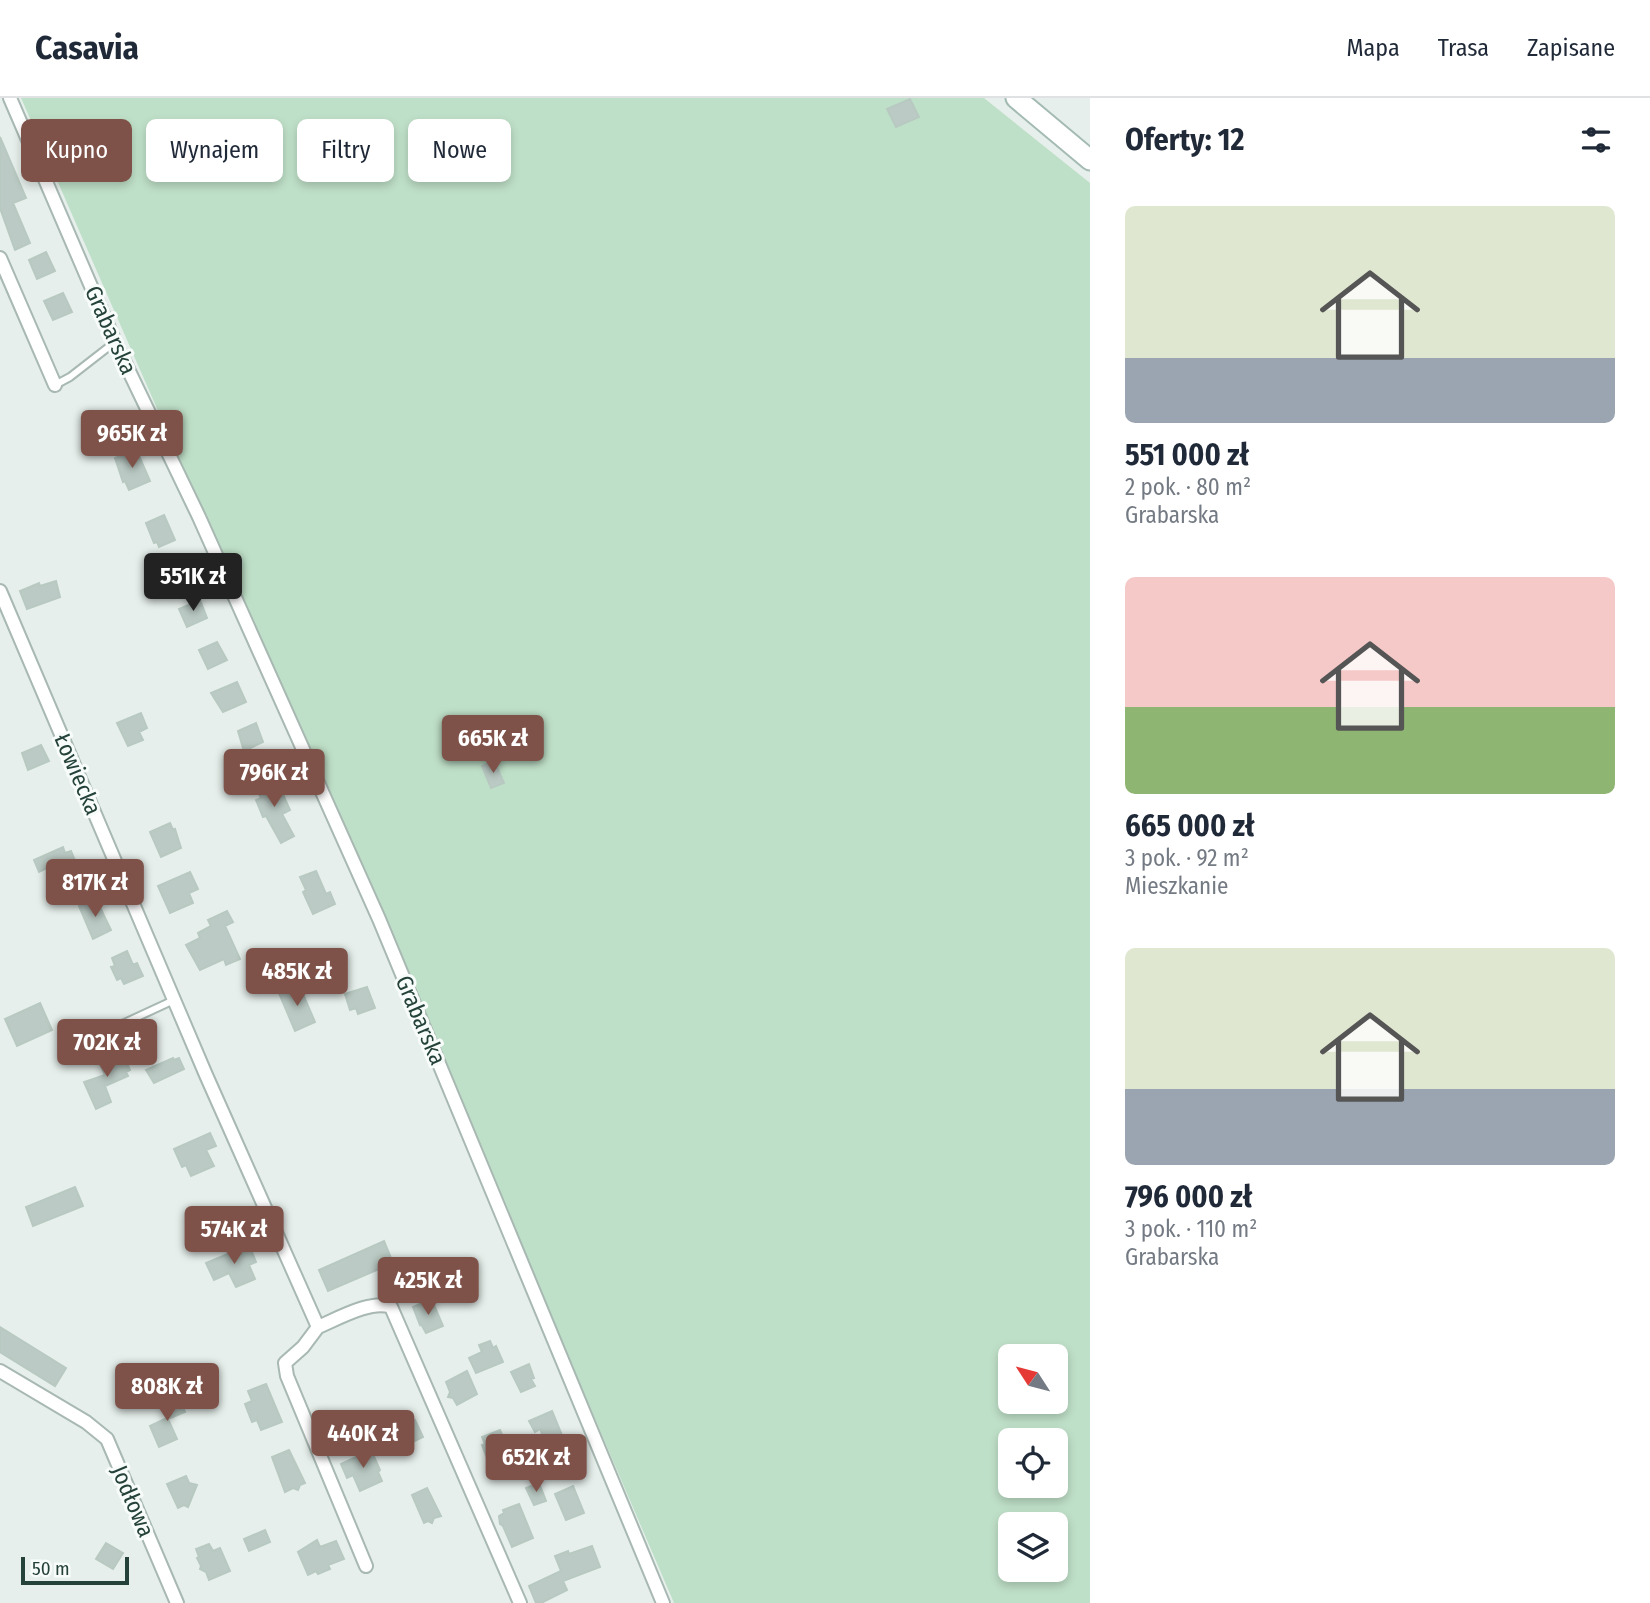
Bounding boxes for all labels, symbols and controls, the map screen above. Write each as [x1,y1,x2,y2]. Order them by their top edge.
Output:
text: Casavia [35,28,139,68]
text: Mapa [1347,34,1400,62]
text: Trasa [1438,34,1489,62]
text: Zapisane [1527,34,1615,62]
chip: Kupno [21,119,132,182]
chip: Wynajem [146,119,283,182]
chip: Filtry [297,119,394,182]
chip: Nowe [408,119,511,182]
icon: filters [1577,121,1615,159]
text: Oferty: 12 [1125,122,1244,158]
icon: home [1307,252,1433,378]
street label: Grabarska [79,281,143,379]
pin: 965K zł [67,410,197,470]
text: 965K zł [97,419,167,447]
text: 551 000 zł [1125,437,1249,473]
text: 2 pok. · 80 m² [1125,473,1251,501]
text: Grabarska [1125,501,1219,529]
pin: 551K zł [128,554,258,613]
text: 551K zł [160,562,226,590]
icon: home [1307,623,1433,749]
pin: 665K zł [428,716,558,775]
text: 665K zł [458,724,528,752]
street label: Łowiecka [48,729,108,819]
pin: 796K zł [209,750,339,809]
text: 796K zł [240,758,308,786]
text: 665 000 zł [1125,808,1255,844]
text: 3 pok. · 92 m² [1125,844,1249,872]
pin: 817K zł [30,860,160,919]
text: 817K zł [62,868,128,896]
text: Mieszkanie [1125,872,1228,900]
pin: 485K zł [232,948,362,1008]
text: 485K zł [262,957,332,985]
street label: Grabarska [390,971,452,1069]
icon: home [1307,994,1433,1120]
pin: 702K zł [42,1020,172,1079]
text: 702K zł [73,1028,141,1056]
text: 796 000 zł [1125,1179,1252,1215]
pin: 574K zł [169,1206,299,1266]
text: 574K zł [201,1215,267,1243]
text: 3 pok. · 110 m² [1125,1215,1257,1243]
text: Grabarska [1125,1243,1219,1271]
pin: 425K zł [363,1258,493,1317]
text: 425K zł [394,1266,462,1294]
north arrow [998,1344,1068,1414]
map controls [998,1344,1068,1582]
pin: 808K zł [102,1364,232,1423]
text: 808K zł [131,1372,203,1400]
pin: 440K zł [298,1410,428,1470]
text: 440K zł [327,1419,399,1447]
button: locate [998,1428,1068,1498]
pin: 652K zł [471,1434,601,1494]
text: 652K zł [502,1443,570,1471]
street label: Jodłowa [105,1461,161,1541]
button: layers [998,1512,1068,1582]
scale bar [21,1554,130,1586]
text: 50 m [32,1557,70,1580]

